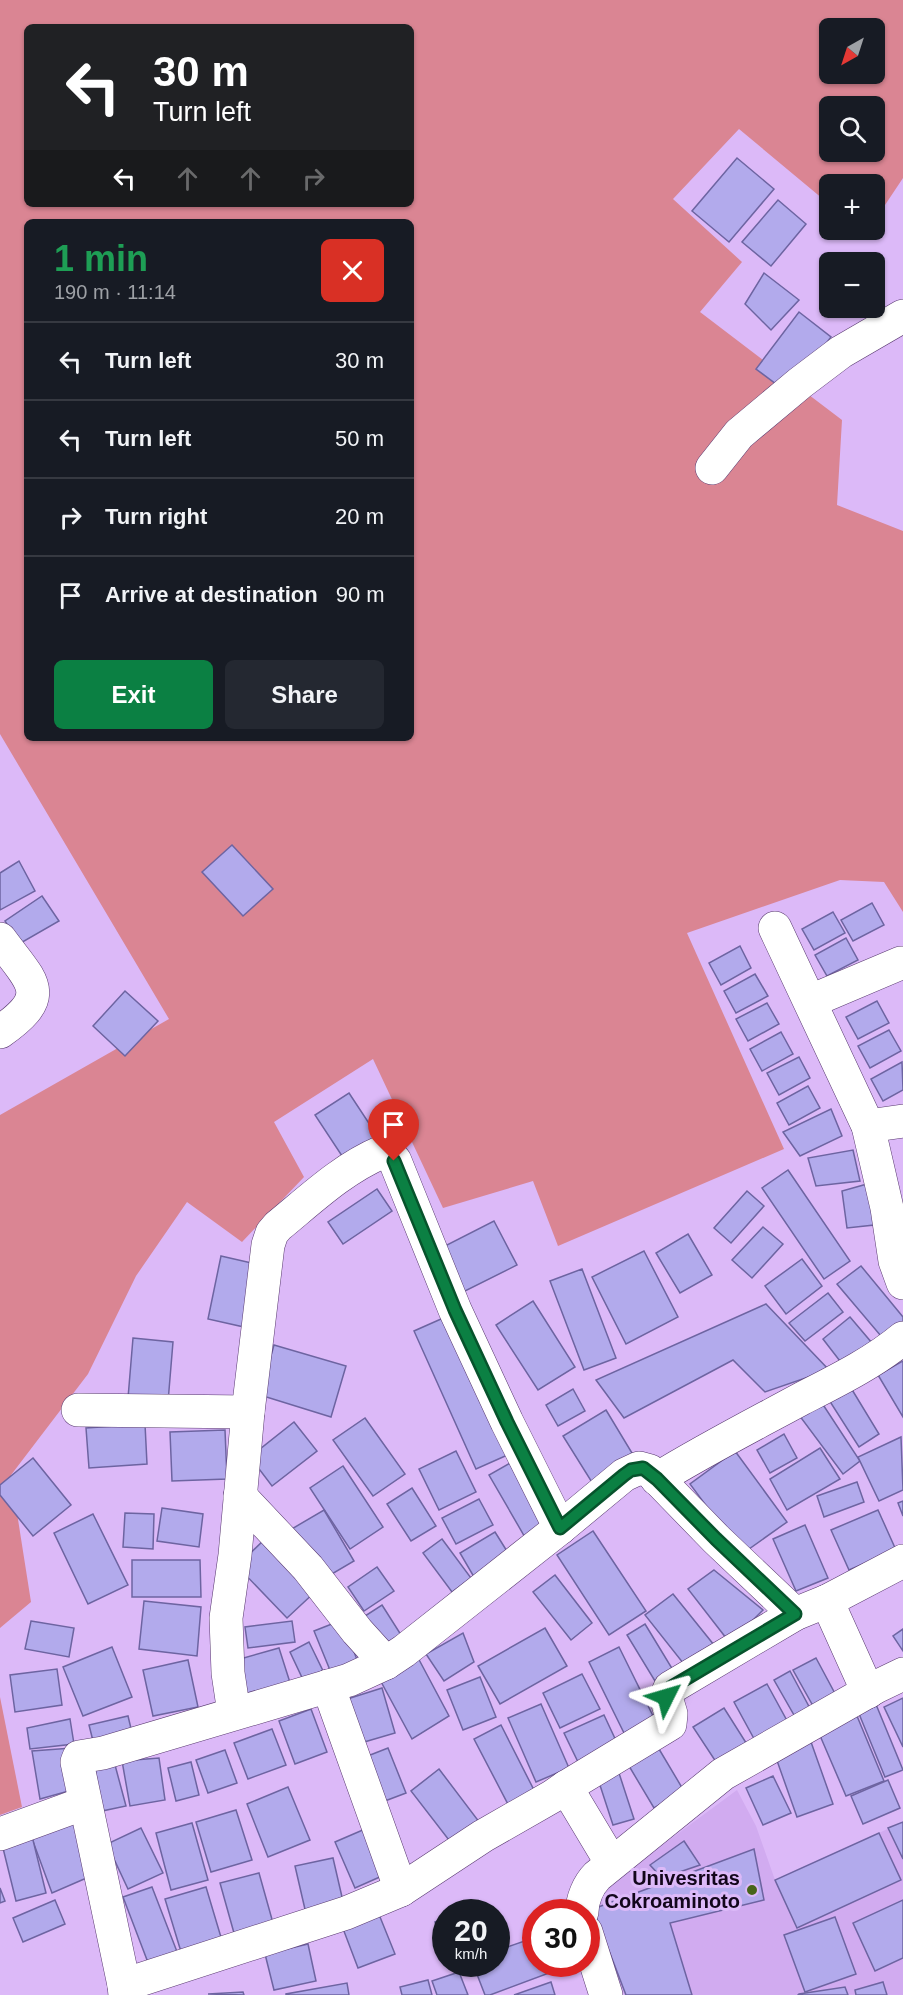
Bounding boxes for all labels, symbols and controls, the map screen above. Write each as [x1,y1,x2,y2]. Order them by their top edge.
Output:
north arrow [819,18,885,84]
map controls [819,18,885,318]
icon: left [54,48,132,126]
text: 30 m [153,48,249,95]
button: search [819,96,885,162]
text: Turn left [153,97,251,127]
icon: left [108,162,141,195]
icon: ahead [171,162,204,195]
icon: ahead [234,162,267,195]
icon: right [297,162,330,195]
button: + [819,174,885,240]
text: 1 min [54,238,148,279]
button: close [321,239,384,302]
button: − [819,252,885,318]
text: 190 m · 11:14 [54,281,176,303]
icon: left [54,345,87,378]
text: Turn left [105,348,191,373]
text: 30 m [335,348,384,373]
icon: left [54,423,87,456]
text: Turn left [105,426,191,451]
text: 50 m [335,426,384,451]
icon: right [54,501,87,534]
text: Turn right [105,504,207,529]
text: 20 m [335,504,384,529]
icon: arrive [54,579,87,612]
text: Arrive at destination [105,582,318,607]
text: 90 m [336,582,385,607]
button: Exit [54,660,213,729]
button: Share [225,660,384,729]
pin [368,1099,419,1161]
icon: arrive [377,1108,410,1141]
position arrow [634,1665,698,1729]
place label: Univesritas Cokroaminoto [604,1867,740,1912]
marker: Univesritas Cokroaminoto [745,1883,759,1897]
speed limit sign: 30 [522,1899,600,1977]
text: 20 [454,1914,488,1947]
text: km/h [455,1945,487,1962]

